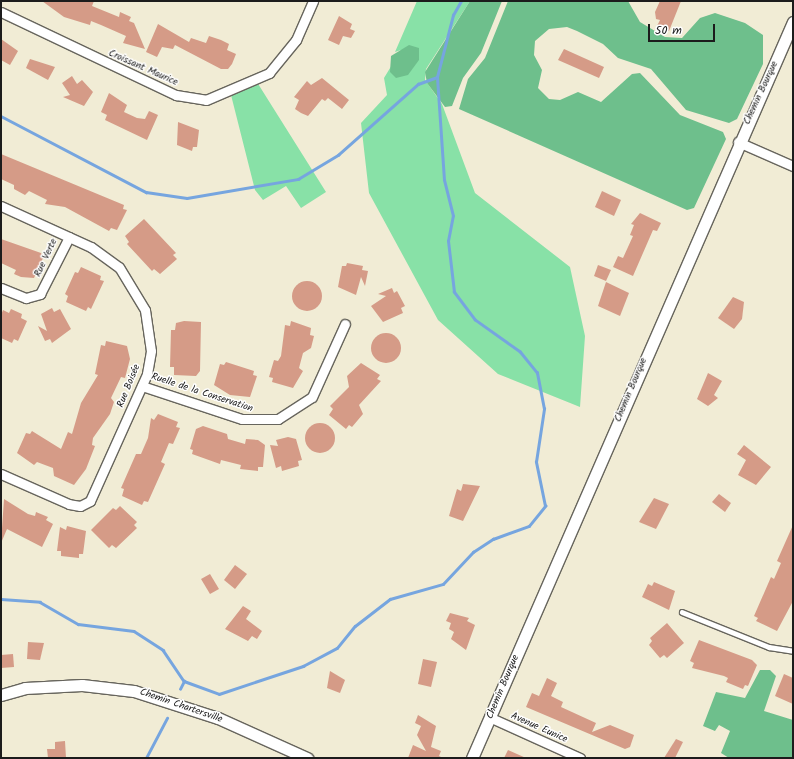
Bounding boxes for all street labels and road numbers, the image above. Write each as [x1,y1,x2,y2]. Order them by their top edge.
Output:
street label: Croissant Maurice [106,47,180,89]
street label: Chemin Bourque [741,59,781,127]
street label: Rue Verte [32,237,60,279]
street label: Chemin Bourque [612,356,650,424]
street label: Rue Boisée [115,363,143,409]
street label: Ruelle de la Conservation [150,371,254,415]
street label: Chemin Bourque [484,653,522,721]
street label: Chemin Chartersville [138,686,224,726]
street label: Avenue Eunice [509,710,569,746]

